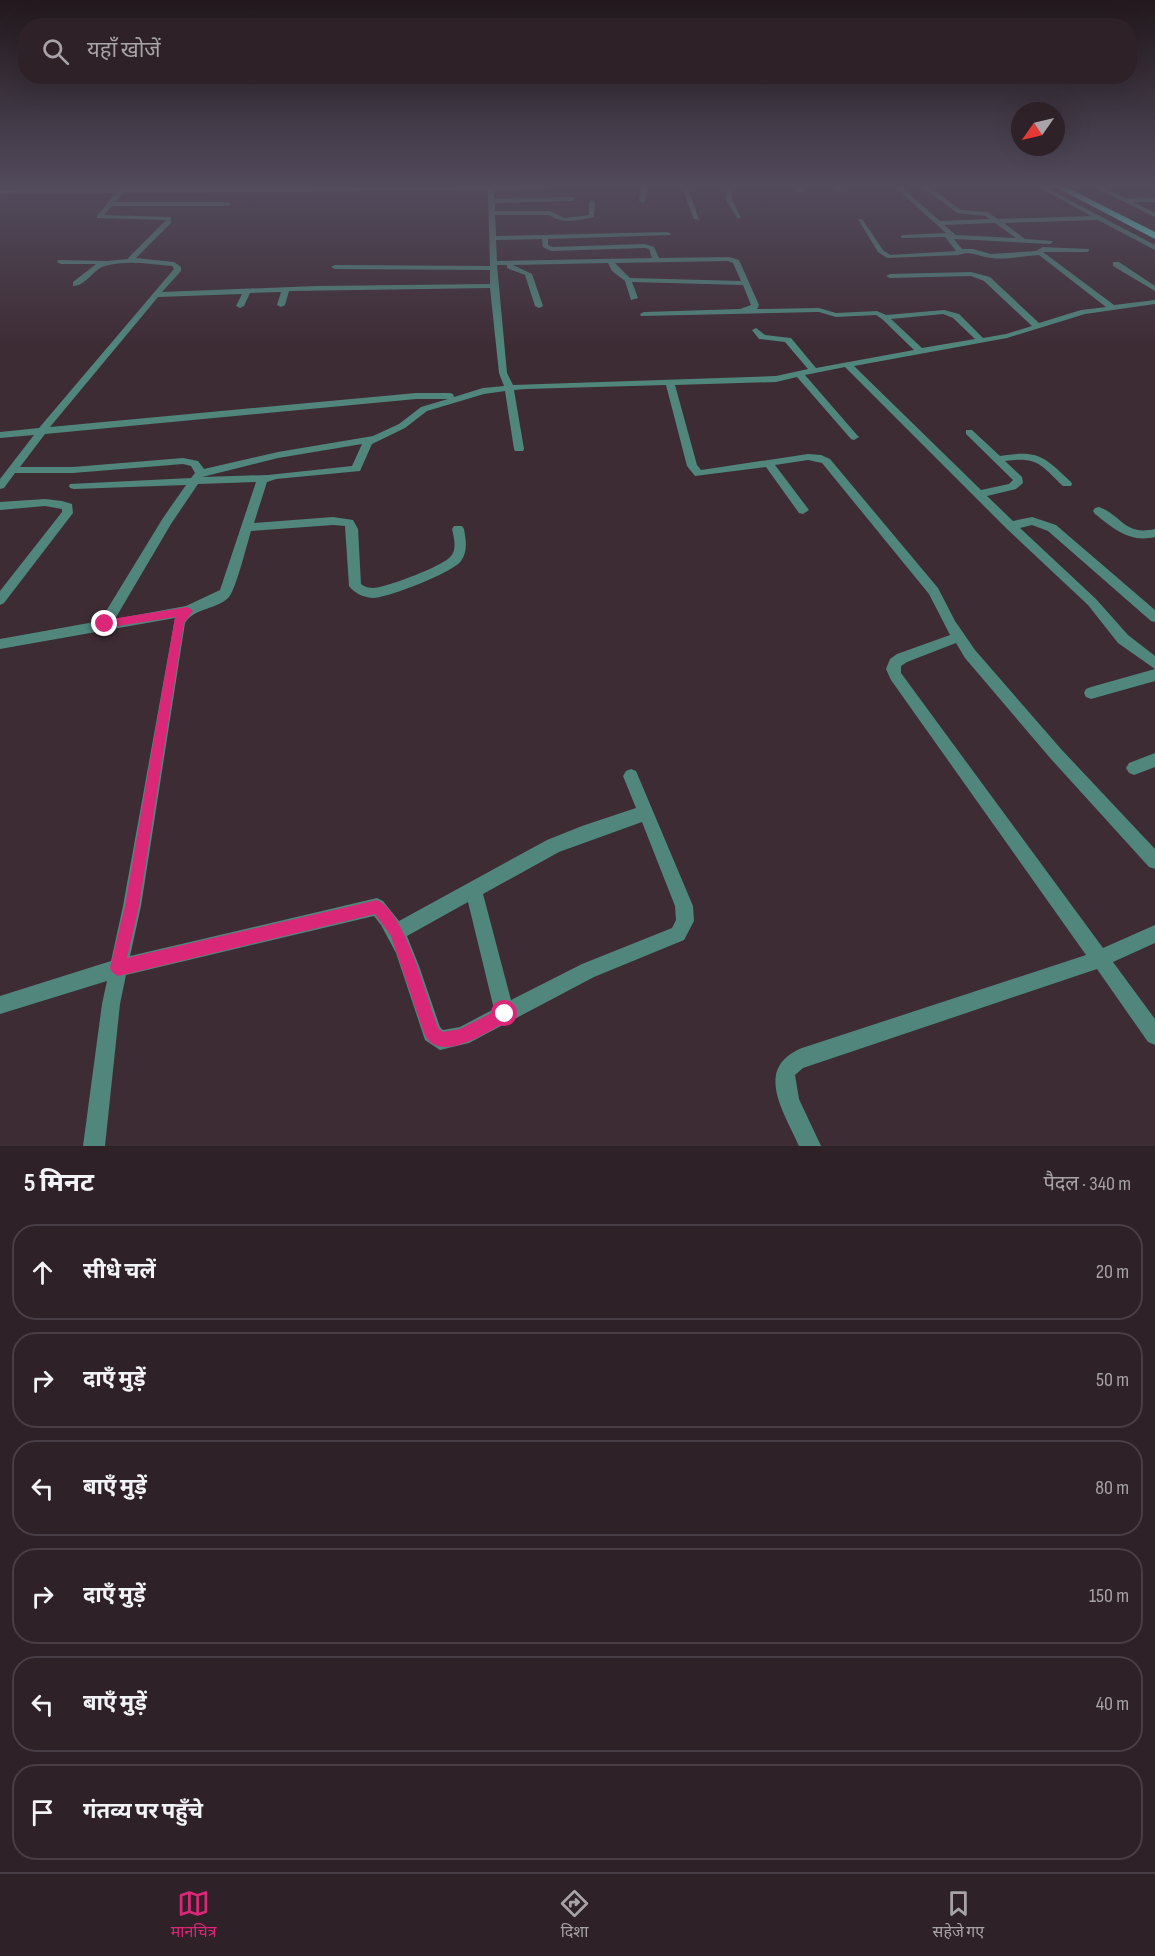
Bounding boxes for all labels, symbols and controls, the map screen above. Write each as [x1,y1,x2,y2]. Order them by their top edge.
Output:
search box [18,18,1137,84]
icon: search [39,35,72,68]
text: यहाँ खोजें [87,37,161,64]
north arrow [1011,102,1065,156]
route end [91,610,117,636]
route start [491,1000,517,1026]
text: 5 मिनट [24,1168,94,1199]
text: पैदल · 340 m [1043,1172,1131,1196]
icon: ahead [26,1256,59,1289]
text: सीधे चलें [83,1258,156,1285]
text: 20 m [1096,1260,1129,1284]
icon: right [26,1364,59,1397]
text: दाएँ मुड़ें [83,1366,146,1393]
text: 50 m [1096,1368,1129,1392]
icon: left [26,1472,59,1505]
text: बाएँ मुड़ें [83,1474,147,1501]
text: 80 m [1095,1476,1129,1500]
icon: right [26,1580,59,1613]
text: दाएँ मुड़ें [83,1582,146,1609]
text: 150 m [1089,1584,1129,1608]
icon: left [26,1688,59,1721]
text: बाएँ मुड़ें [83,1690,147,1717]
text: 40 m [1096,1692,1129,1716]
icon: arrive [26,1796,59,1829]
text: गंतव्य पर पहुँचे [83,1798,203,1825]
tab: मानचित्र [171,1887,217,1944]
tab: दिशा [558,1887,591,1944]
tab: सहेजे गए [933,1887,984,1944]

